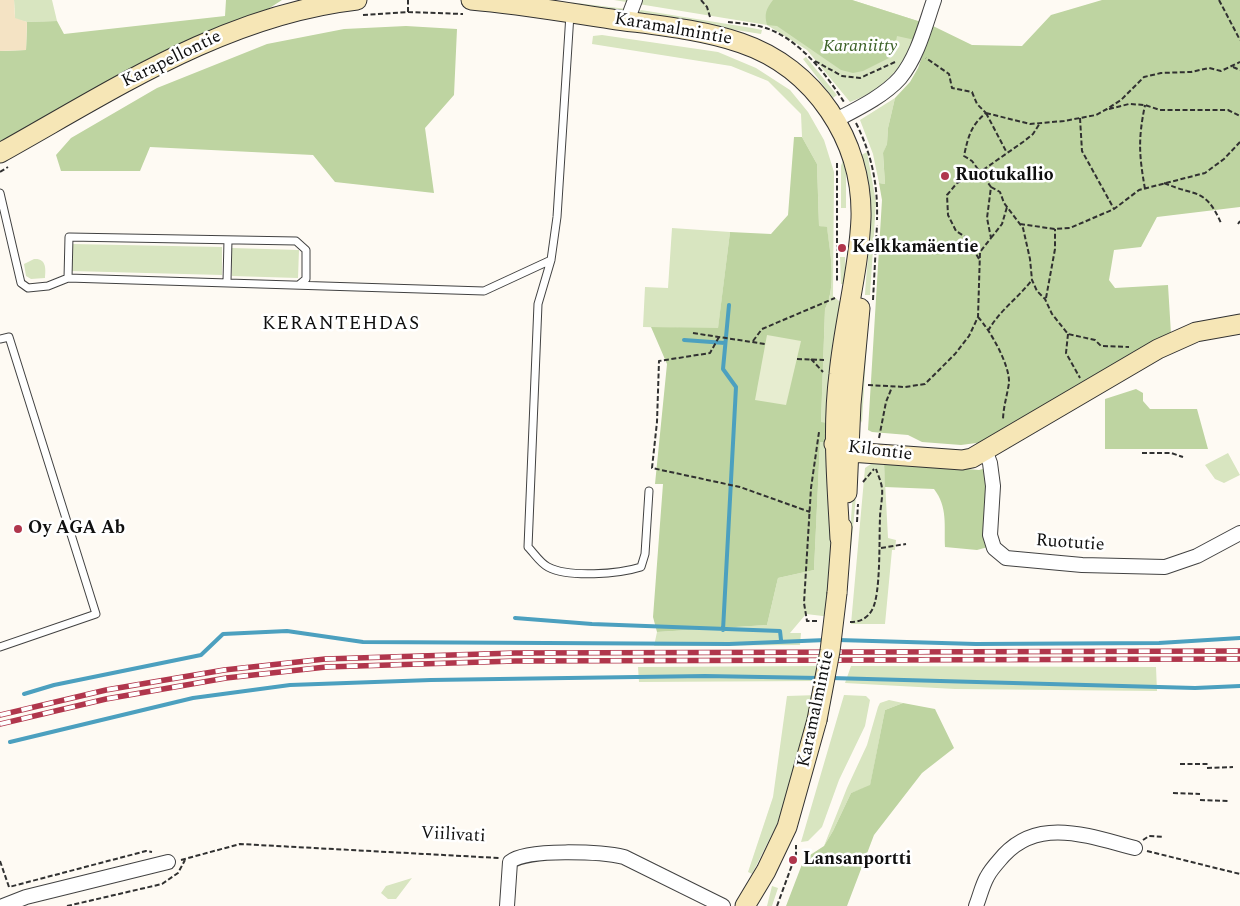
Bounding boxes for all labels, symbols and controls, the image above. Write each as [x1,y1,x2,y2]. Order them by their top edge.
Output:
street label: Karamalmintie [612,9,734,51]
street label: Karapellontie [119,27,225,93]
park label: Karaniitty [823,36,897,58]
place label: Ruotukallio [955,165,1054,187]
marker: Ruotukallio [939,170,951,182]
place label: Kelkkamäentie [852,237,979,259]
marker: Kelkkamäentie [836,242,848,254]
district label: KERANTEHDAS [261,314,421,336]
street label: Kilontie [847,437,913,467]
place label: Oy AGA Ab [28,518,125,540]
marker: Oy AGA Ab [12,523,24,535]
street label: Ruotutie [1035,531,1105,557]
street label: Karamalmintie [794,648,840,770]
street label: Viilivati [420,824,486,848]
place label: Lansanportti [803,849,912,871]
marker: Lansanportti [787,854,799,866]

